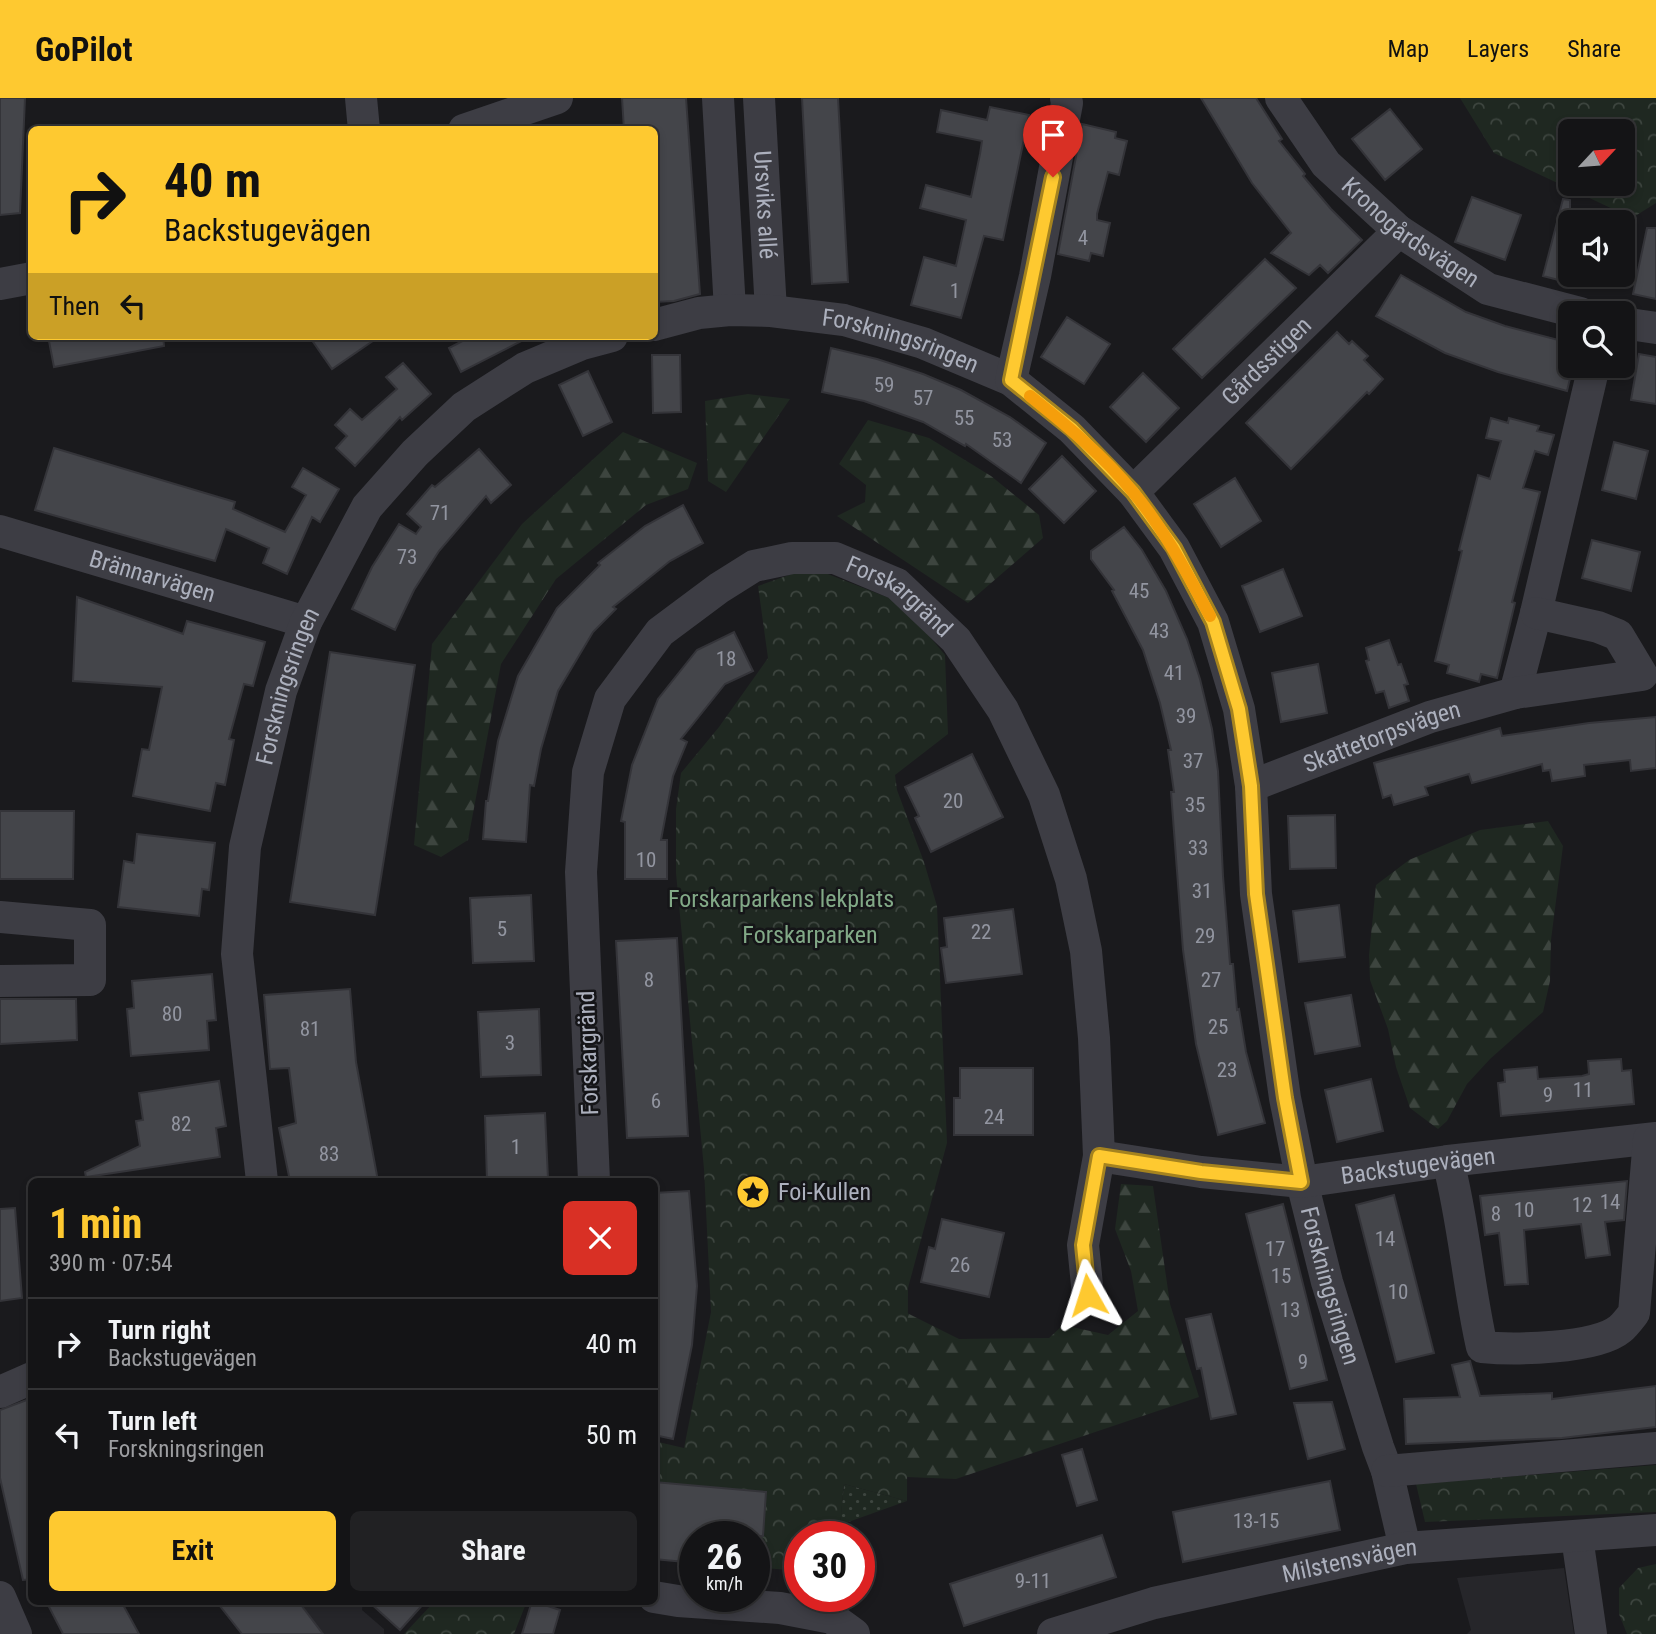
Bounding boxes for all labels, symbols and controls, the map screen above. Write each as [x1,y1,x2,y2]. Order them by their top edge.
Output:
text: GoPilot [35,30,133,69]
text: Map [1388,35,1429,63]
text: Layers [1467,35,1529,63]
text: Share [1567,35,1621,63]
pin [1023,105,1083,177]
icon: arrive [1034,116,1072,154]
north arrow [1558,119,1634,196]
map controls [1558,119,1635,378]
street label: Ursviks allé [748,150,782,260]
text: 40 m [164,152,261,209]
icon: right [49,154,140,245]
street label: Kronogårdsvägen [1336,172,1484,293]
button: sound [1558,210,1635,287]
text: Backstugevägen [164,211,371,249]
house number: 4 [1078,226,1088,250]
house number: 1 [950,279,960,303]
icon: left [114,287,152,325]
text: Then [49,291,100,321]
button: search [1558,301,1635,378]
street label: Forskningsringen [821,303,983,379]
street label: Gårdsstigen [1216,311,1317,411]
house number: 59 [874,373,894,397]
house number: 57 [913,386,933,410]
house number: 55 [954,406,974,430]
house number: 53 [992,428,1012,452]
house number: 71 [430,501,450,525]
street label: Brännarvägen [86,544,219,608]
house number: 73 [397,545,417,569]
street label: Forskargränd [842,550,958,643]
house number: 45 [1129,579,1149,603]
street label: Forskningsringen [250,603,325,768]
house number: 43 [1149,619,1169,643]
house number: 18 [716,647,736,671]
house number: 41 [1164,661,1184,685]
street label: Skattetorpsvägen [1299,695,1464,778]
house number: 39 [1176,704,1196,728]
house number: 37 [1183,749,1203,773]
house number: 20 [943,789,963,813]
house number: 35 [1185,793,1205,817]
house number: 33 [1188,836,1208,860]
house number: 10 [636,848,656,872]
house number: 31 [1192,879,1212,903]
park label: Forskarparkens lekplats [668,885,894,913]
house number: 5 [497,917,507,941]
house number: 22 [971,920,991,944]
park label: Forskarparken [742,921,878,949]
house number: 29 [1195,924,1215,948]
house number: 8 [644,968,654,992]
house number: 27 [1201,968,1221,992]
street label: Forskargränd [572,990,604,1116]
house number: 80 [162,1002,182,1026]
house number: 25 [1208,1015,1228,1039]
house number: 81 [300,1017,320,1041]
house number: 3 [505,1031,515,1055]
house number: 23 [1217,1058,1237,1082]
house number: 11 [1573,1078,1593,1102]
house number: 9 [1543,1083,1553,1107]
house number: 6 [651,1089,661,1113]
house number: 24 [984,1105,1004,1129]
house number: 82 [171,1112,191,1136]
house number: 1 [511,1135,521,1159]
house number: 83 [319,1142,339,1166]
street label: Backstugevägen [1339,1142,1497,1190]
place icon: Foi-Kullen [734,1173,772,1211]
place label: Foi-Kullen [778,1178,871,1206]
house number: 14 [1600,1190,1620,1214]
house number: 12 [1572,1193,1592,1217]
house number: 10 [1514,1198,1534,1222]
text: 1 min [49,1199,142,1248]
button: close [563,1201,637,1275]
house number: 8 [1491,1202,1501,1226]
street label: Forskningsringen [1295,1204,1366,1368]
house number: 14 [1375,1227,1395,1251]
house number: 17 [1265,1237,1285,1261]
text: 390 m · 07:54 [49,1250,173,1277]
house number: 26 [950,1253,970,1277]
position arrow [1051,1258,1125,1332]
house number: 15 [1271,1264,1291,1288]
house number: 10 [1388,1280,1408,1304]
house number: 13 [1280,1298,1300,1322]
text: Turn right [108,1315,210,1345]
icon: right [49,1325,87,1363]
text: 40 m [586,1329,637,1359]
text: Backstugevägen [108,1345,257,1372]
house number: 9 [1298,1350,1308,1374]
text: Turn left [108,1406,197,1436]
icon: left [49,1416,87,1454]
text: 50 m [586,1420,637,1450]
text: Forskningsringen [108,1436,264,1463]
house number: 13-15 [1233,1509,1279,1533]
button: Exit [49,1511,336,1591]
button: Share [350,1511,637,1591]
speed limit sign: 30 [784,1521,875,1612]
street label: Milstensvägen [1280,1533,1418,1588]
text: 26 [707,1537,742,1578]
house number: 9-11 [1015,1569,1051,1593]
text: km/h [706,1573,743,1594]

